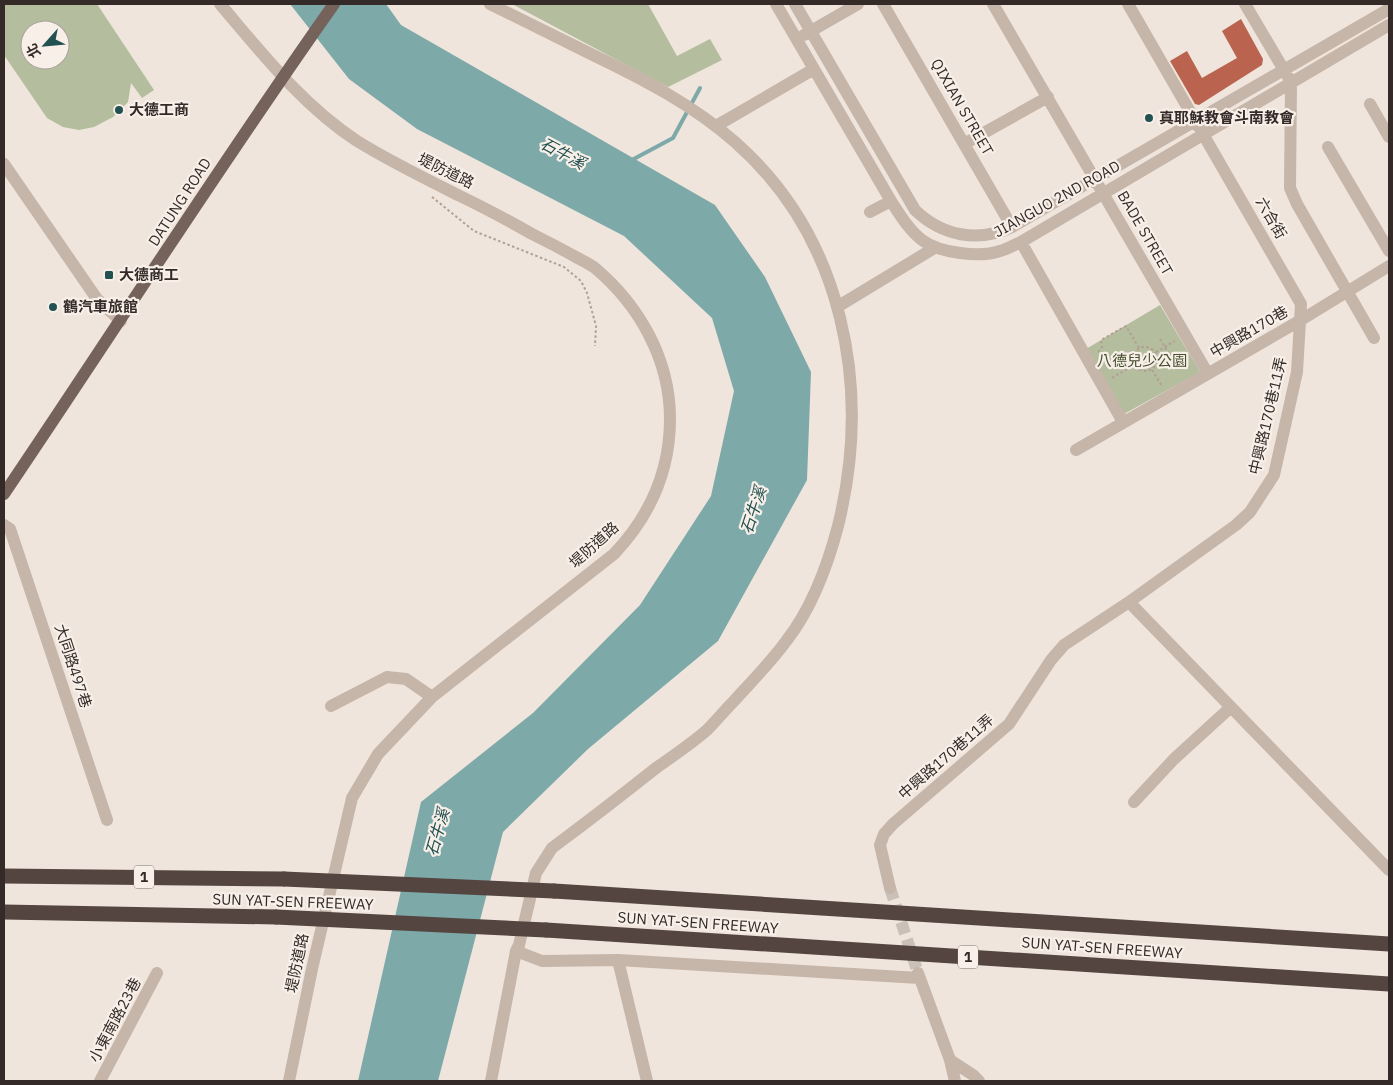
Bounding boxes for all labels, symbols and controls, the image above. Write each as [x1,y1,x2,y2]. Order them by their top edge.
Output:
north arrow [20,20,70,70]
text: 北 [22,41,45,61]
street label: QIXIAN STREET [927,55,998,159]
place label: 大德工商 [129,100,189,119]
marker: 大德工商 [113,104,125,116]
place label: 真耶穌教會斗南教會 [1159,108,1294,127]
marker: 真耶穌教會斗南教會 [1143,112,1155,124]
water label: 石牛溪 [537,133,591,174]
street label: 堤防道路 [415,149,477,192]
street label: DATUNG ROAD [144,154,215,249]
street label: JIANGUO 2ND ROAD [990,156,1123,241]
street label: BADE STREET [1114,187,1177,279]
street label: 六合街 [1252,194,1291,242]
place label: 大德商工 [119,265,179,284]
marker: 大德商工 [103,269,115,281]
place label: 鶴汽車旅館 [63,297,138,316]
marker: 鶴汽車旅館 [47,301,59,313]
street label: 中興路170巷 [1206,302,1291,362]
park label: 八德兒少公園 [1097,351,1187,370]
street label: 中興路170巷11弄 [1245,355,1290,476]
water label: 石牛溪 [736,482,771,536]
street label: 堤防道路 [565,517,622,572]
street label: 大同路497巷 [51,622,96,710]
street label: 中興路170巷11弄 [894,710,997,803]
water label: 石牛溪 [421,804,454,858]
road number: 1 [134,866,154,889]
street label: SUN YAT-SEN FREEWAY [212,889,374,914]
street label: SUN YAT-SEN FREEWAY [617,907,779,938]
street label: 堤防道路 [281,932,312,994]
street label: SUN YAT-SEN FREEWAY [1021,932,1183,963]
road number: 1 [958,946,978,969]
street label: 小東南路23巷 [84,974,145,1065]

